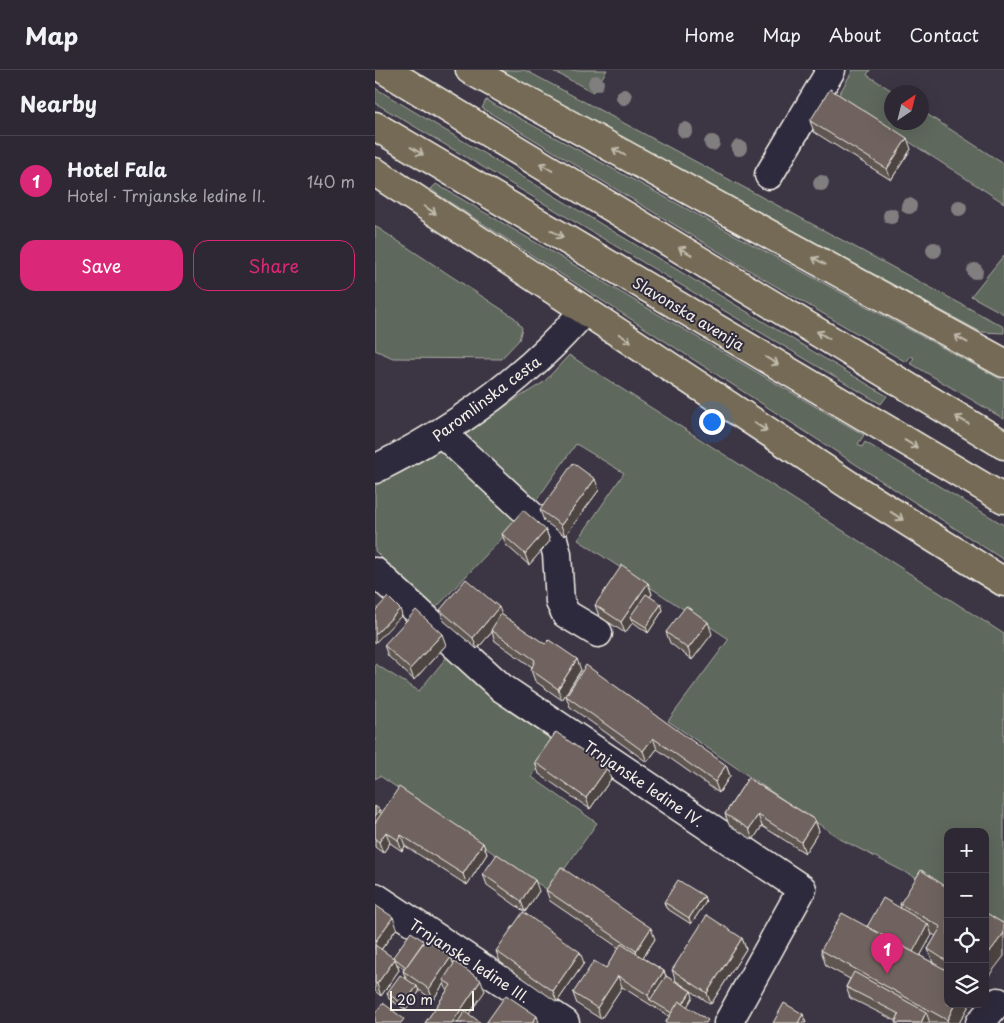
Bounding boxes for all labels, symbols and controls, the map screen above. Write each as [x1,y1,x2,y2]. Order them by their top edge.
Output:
text: Map [25,17,78,53]
text: Home [684,21,734,48]
text: Map [762,21,801,48]
text: About [829,21,881,48]
text: Contact [909,21,979,48]
north arrow [884,85,929,130]
text: Nearby [20,87,97,119]
one-way arrow [409,146,423,156]
one-way arrow [612,146,627,156]
text: Hotel Fala [67,155,167,183]
one-way arrow [539,161,553,171]
text: 1 [32,169,40,193]
text: 140 m [307,169,355,193]
text: Hotel · Trnjanske ledine II. [67,183,266,207]
one-way arrow [422,205,436,215]
one-way arrow [549,229,563,239]
button: Save [20,240,183,291]
button: Share [193,240,355,291]
one-way arrow [678,246,692,256]
one-way arrow [811,256,826,266]
street label: Slavonska avenija [629,270,750,356]
one-way arrow [817,330,831,340]
one-way arrow [617,333,631,343]
one-way arrow [954,334,969,344]
street label: Paromlinska cesta [427,349,546,446]
one-way arrow [764,357,778,367]
your location [699,409,725,435]
one-way arrow [956,414,970,424]
one-way arrow [753,422,767,432]
one-way arrow [904,440,918,450]
one-way arrow [890,510,904,521]
street label: Trnjanske ledine IV. [579,734,709,832]
map controls [944,828,989,1008]
button: + [944,828,989,873]
button: − [944,873,989,918]
street label: Trnjanske ledine III. [405,912,535,1008]
button: locate [944,918,989,963]
pin: 1 [871,933,903,974]
button: layers [944,963,989,1008]
scale bar [390,988,474,1011]
text: 20 m [397,989,433,1010]

